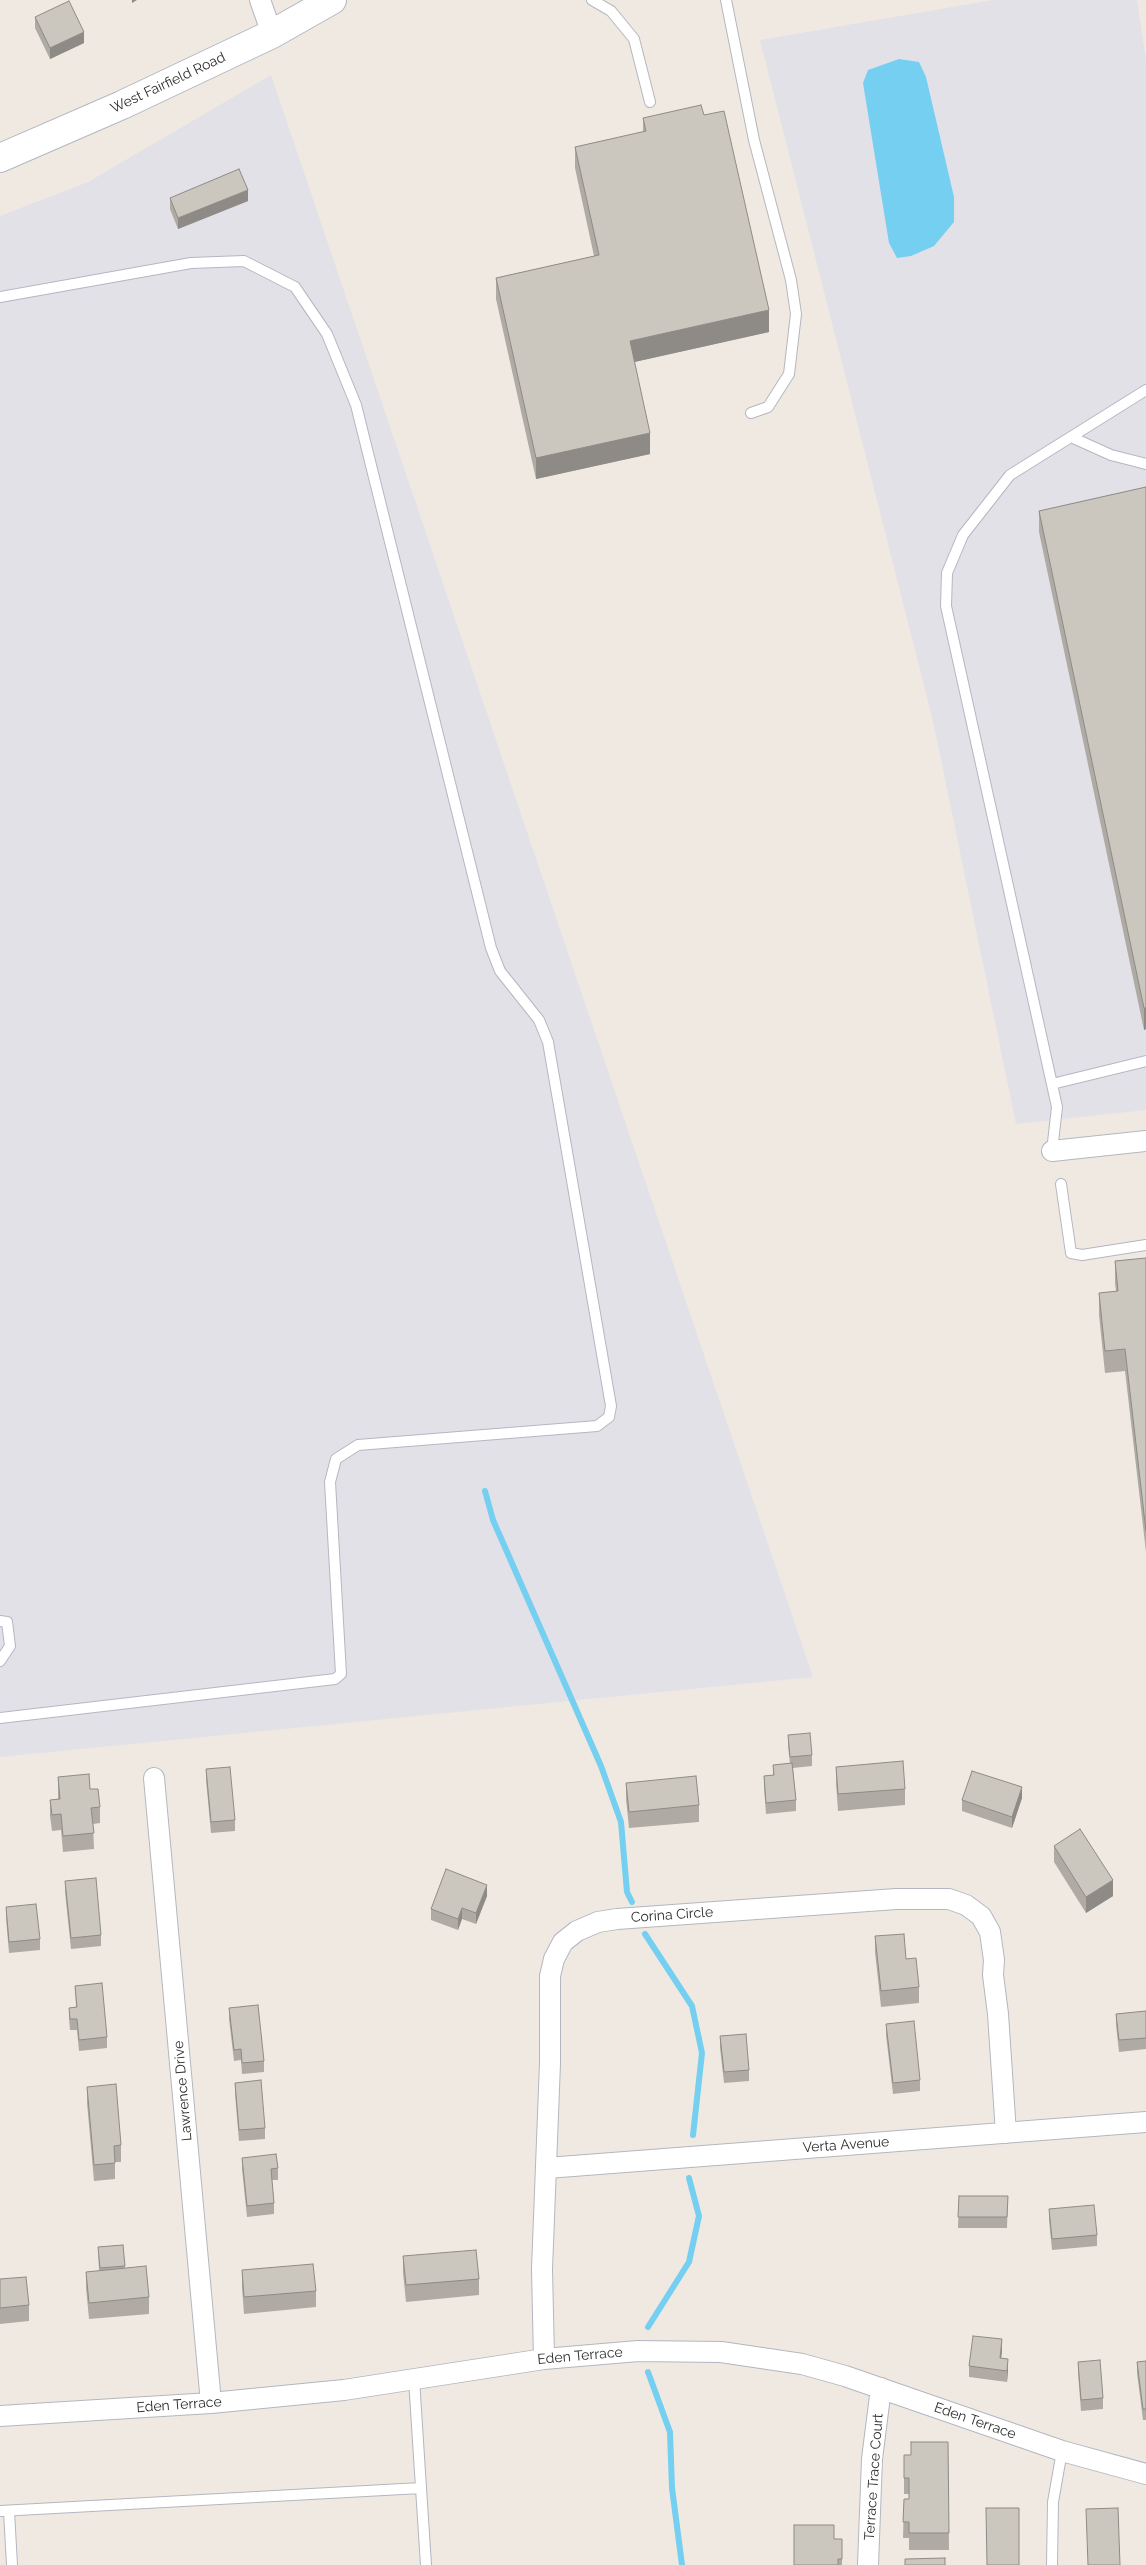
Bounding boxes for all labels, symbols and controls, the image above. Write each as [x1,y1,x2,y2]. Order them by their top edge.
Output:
street label: West Fairfield Road [108,49,228,117]
street label: Corina Circle [630,1904,714,1926]
street label: Lawrence Drive [170,2040,196,2142]
street label: Verta Avenue [802,2134,890,2156]
street label: Eden Terrace [537,2344,623,2368]
street label: Eden Terrace [136,2394,222,2416]
street label: Eden Terrace [932,2399,1018,2443]
street label: Terrace Trace Court [861,2413,887,2541]

